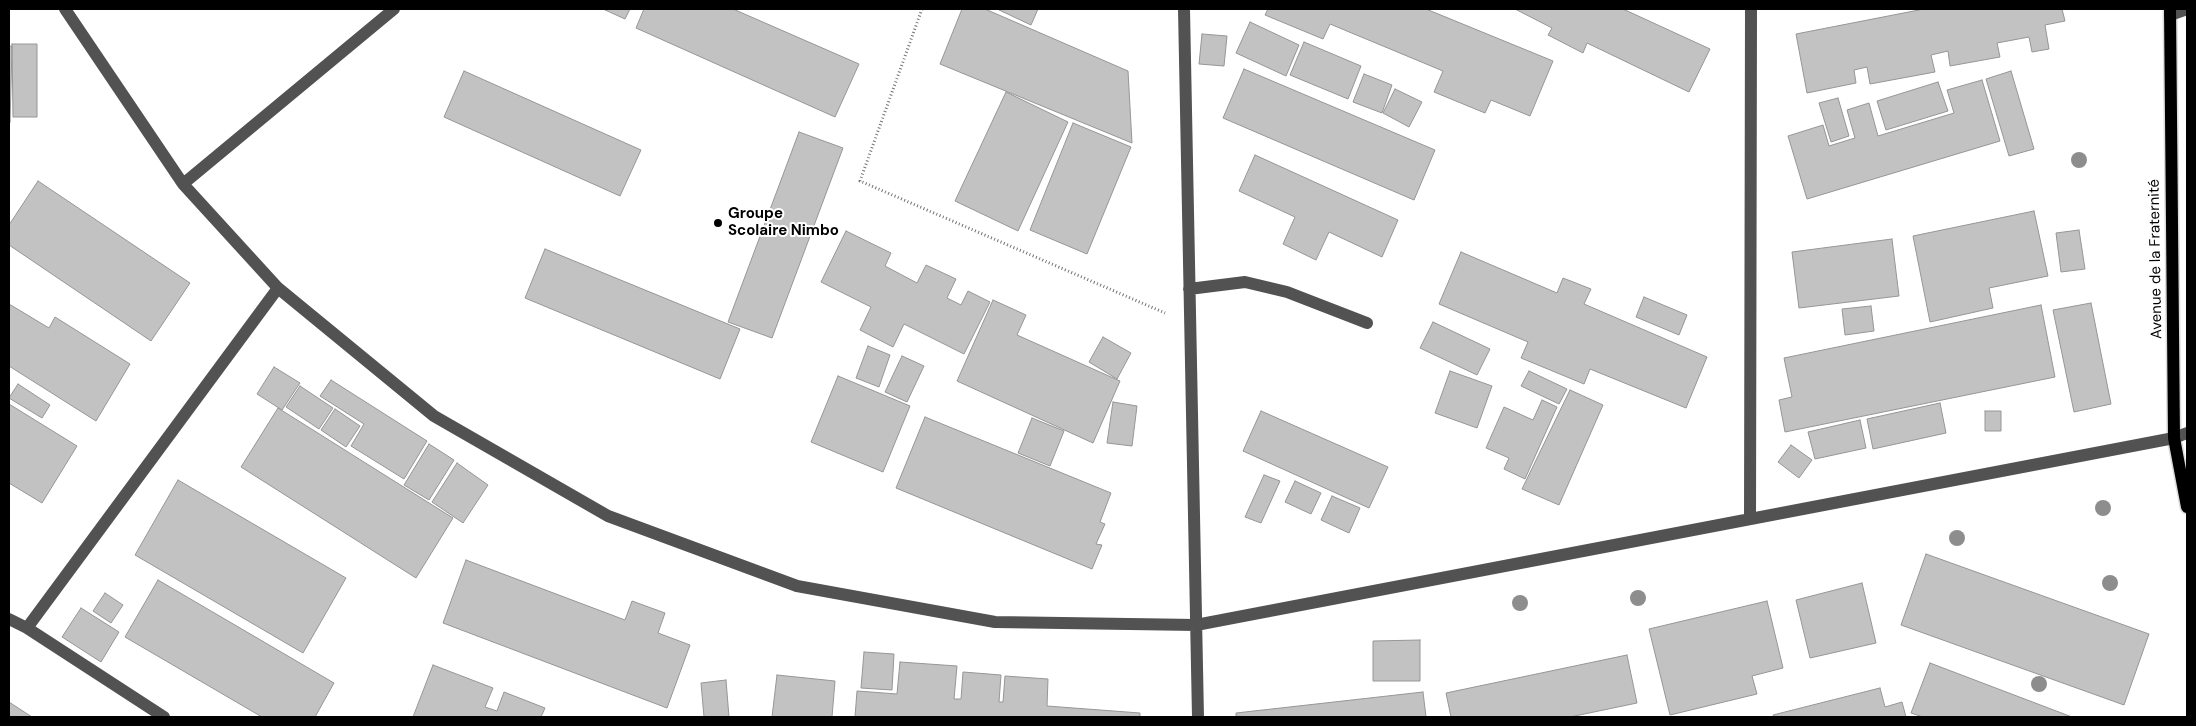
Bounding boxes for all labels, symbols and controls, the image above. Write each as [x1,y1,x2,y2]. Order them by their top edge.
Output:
street label: Avenue de la Fraternité [2146,179,2166,339]
place label: Groupe Scolaire Nimbo [728,205,839,240]
marker: Groupe Scolaire Nimbo [712,217,724,229]

